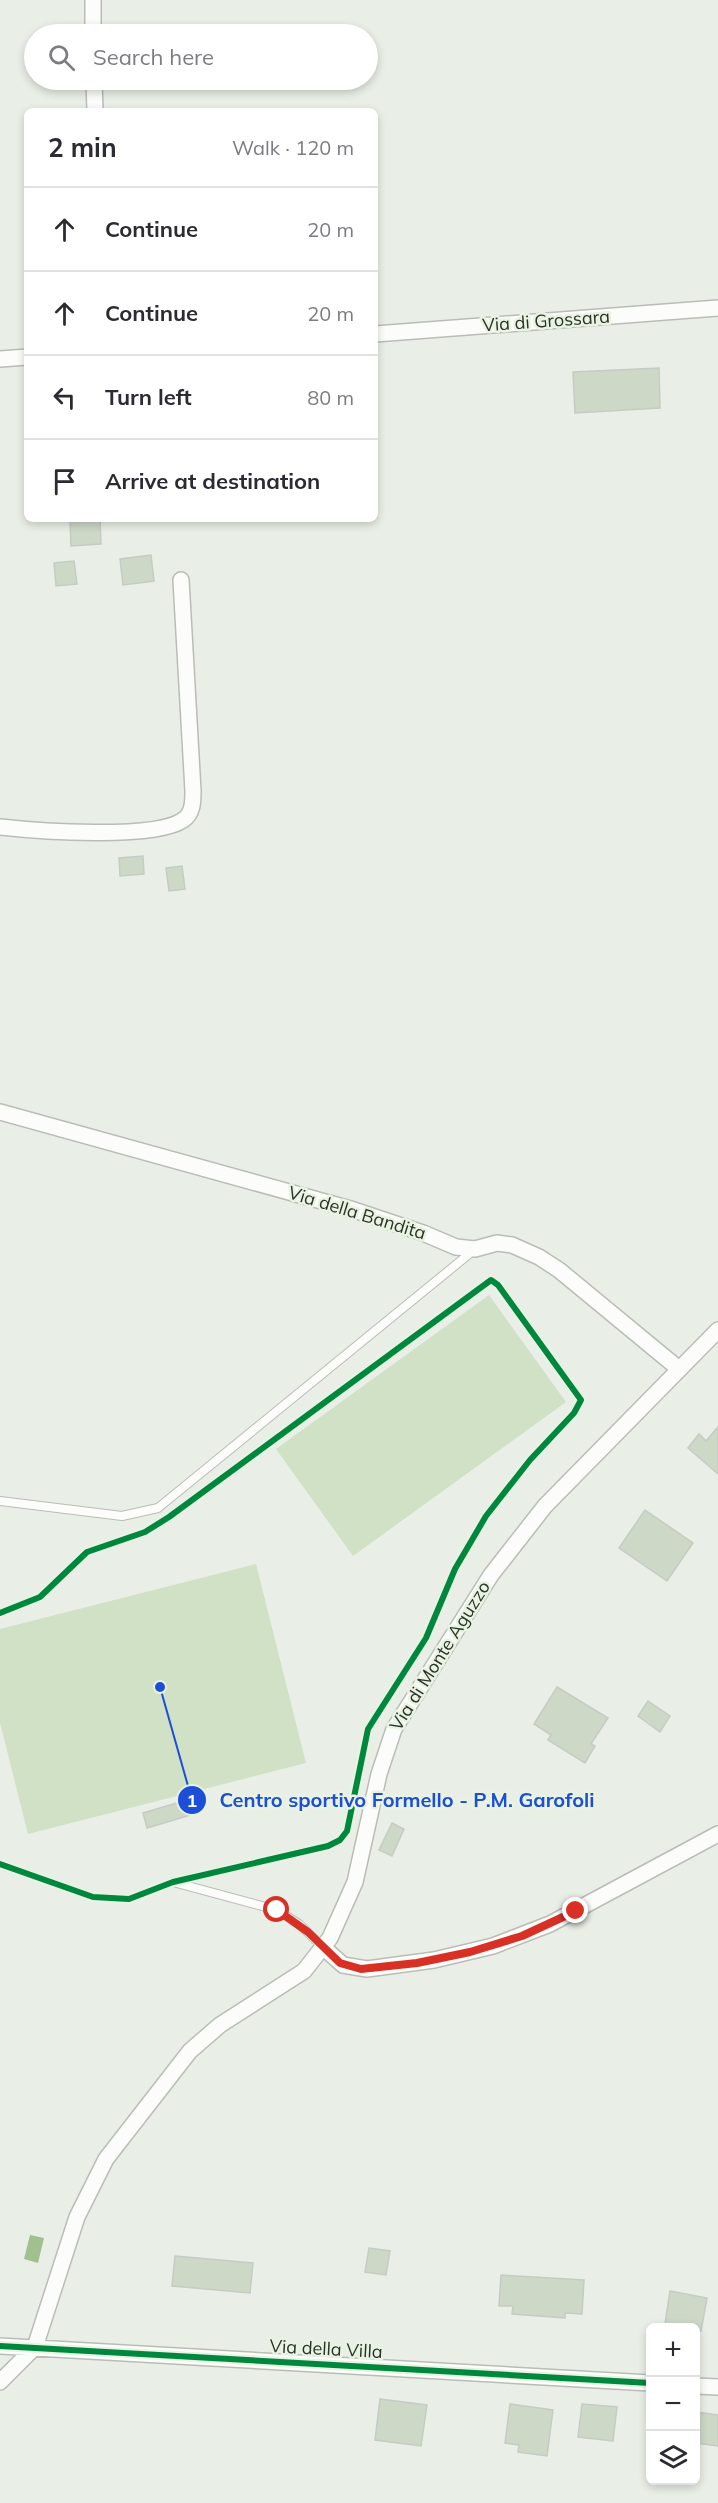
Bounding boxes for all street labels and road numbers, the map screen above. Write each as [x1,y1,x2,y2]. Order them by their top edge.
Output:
street label: Via di Grossara [481,305,611,336]
street label: Via della Bandita [286,1181,429,1244]
street label: Via di Monte Aguzzo [384,1577,495,1735]
street label: Via della Villa [269,2334,383,2363]

